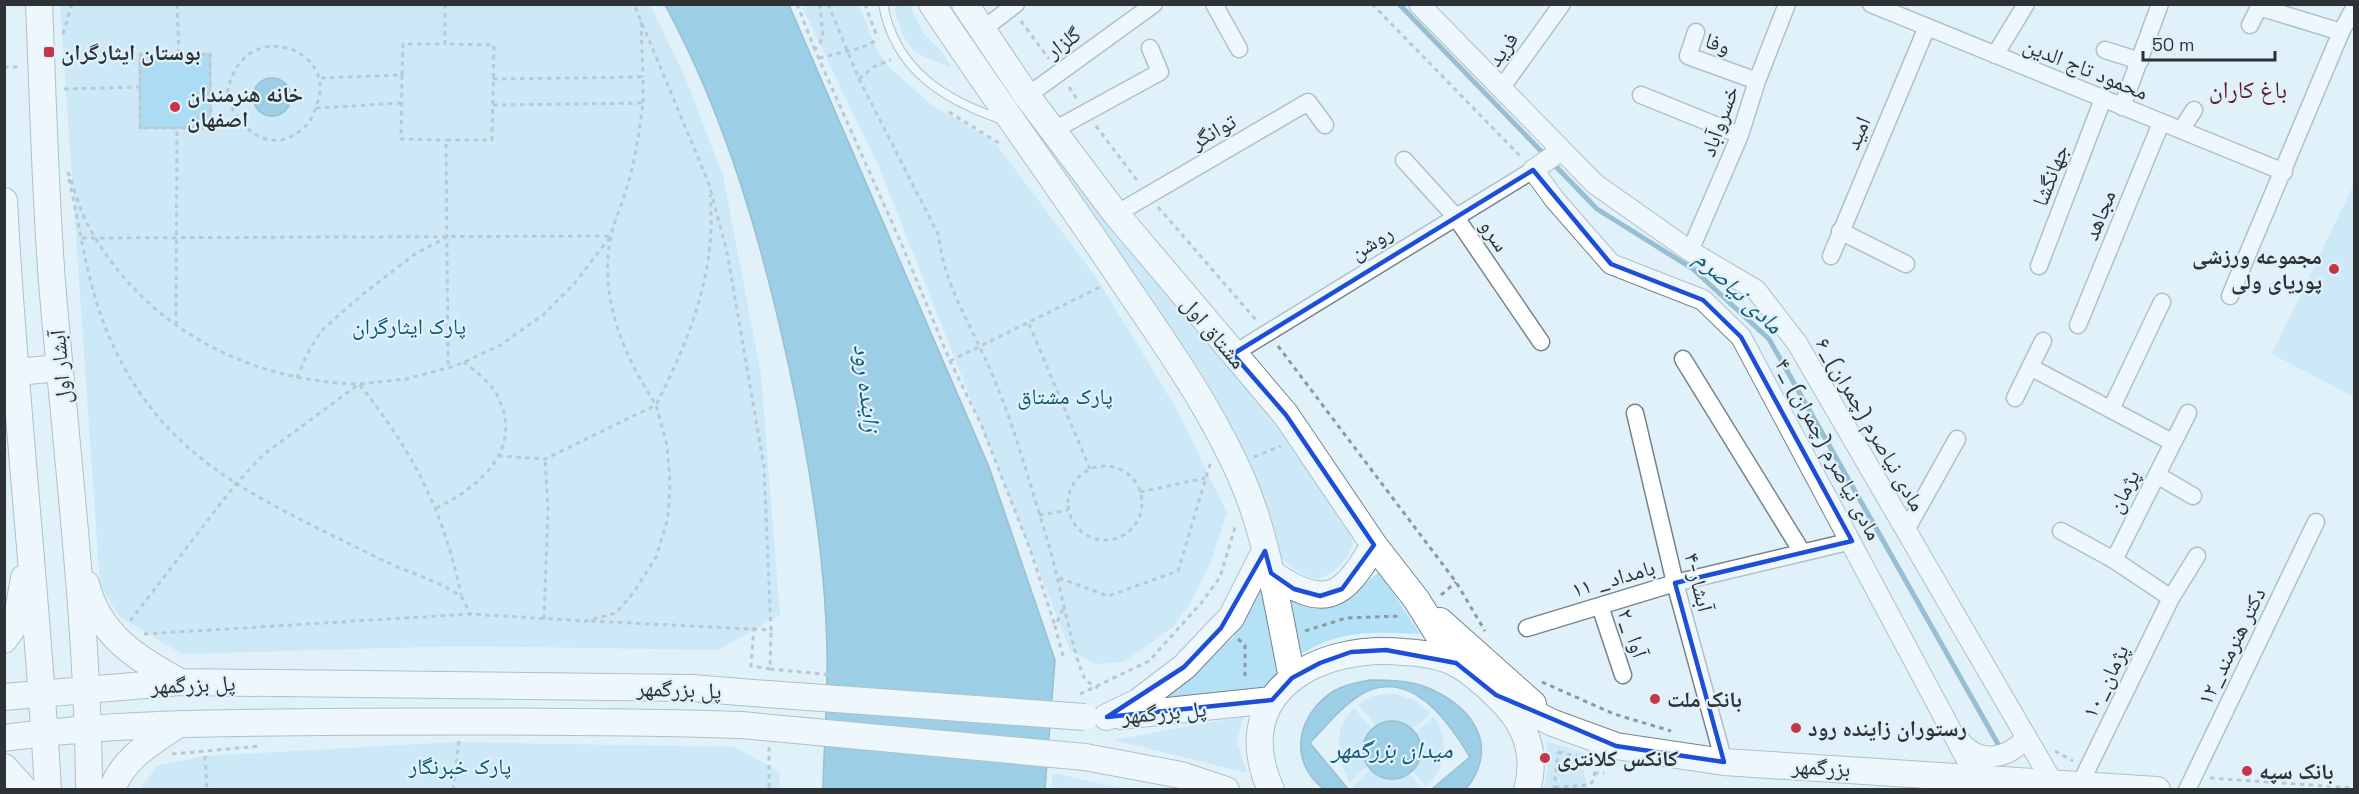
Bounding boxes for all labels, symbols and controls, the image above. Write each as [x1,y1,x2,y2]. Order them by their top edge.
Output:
street label: گلزار [1039,20,1086,65]
scale bar [2143,24,2275,62]
street label: فرید [1480,26,1524,72]
street label: وفا [1701,26,1735,60]
street label: محمود تاج الدین [2019,30,2153,106]
text: 50 m [2152,33,2194,56]
place label: بوستان ایثارگران [61,38,201,66]
marker: بوستان ایثارگران [42,45,56,59]
district label: باغ کاران [2209,74,2287,105]
place label: خانه هنرمندان اصفهان [187,80,303,133]
street label: خسروآباد [1693,82,1745,160]
marker: خانه هنرمندان اصفهان [168,100,182,114]
street label: توانگر [1184,107,1241,156]
street label: امید [1838,112,1876,154]
street label: جهانگشا [2025,140,2075,210]
street label: مجاهد [2076,186,2122,244]
street label: سرو [1474,213,1516,257]
street label: روشن [1344,218,1398,266]
place label: مجموعه ورزشی پوریای ولی [2192,242,2322,295]
water label: مادی نیاصرم [1688,243,1790,341]
marker: مجموعه ورزشی پوریای ولی [2327,262,2341,276]
street label: مشتاق اول [1175,290,1253,374]
park label: پارک ایثارگران [352,312,466,340]
street label: آبشار اول [43,328,77,405]
street label: ۶_مادی نیاصرم (چمران) [1809,332,1932,517]
water label: زاینده رود [847,342,889,436]
street label: ۴_ مادی نیاصرم (چمران) [1768,353,1889,545]
park label: پارک مشتاق [1017,382,1113,410]
street label: پژمان [2100,465,2146,517]
street label: ۴-آبشار [1678,550,1720,615]
street label: ۱۱ _بامداد [1568,553,1658,603]
street label: ۱۲_دکتر هنرمند [2190,583,2272,709]
street label: ۲_ آوا [1612,605,1655,662]
street label: ۱۰_پژمان [2075,640,2135,722]
street label: پل بزرگمهر [149,669,236,700]
street label: پل بزرگمهر [635,673,722,705]
place label: بانک ملت [1667,685,1742,713]
marker: بانک ملت [1648,692,1662,706]
street label: پل بزرگمهر [1119,694,1208,730]
place label: رستوران زاینده رود [1808,714,1967,742]
marker: رستوران زاینده رود [1789,721,1803,735]
water label: میدان بزرگمهر [1329,734,1453,765]
place label: کانکس کلانتری [1557,744,1678,772]
marker: کانکس کلانتری [1538,751,1552,765]
street label: بزرگمهر [1790,751,1851,783]
park label: پارک خبرنگار [408,752,511,780]
place label: بانک سپه [2259,757,2334,785]
marker: بانک سپه [2240,764,2254,778]

